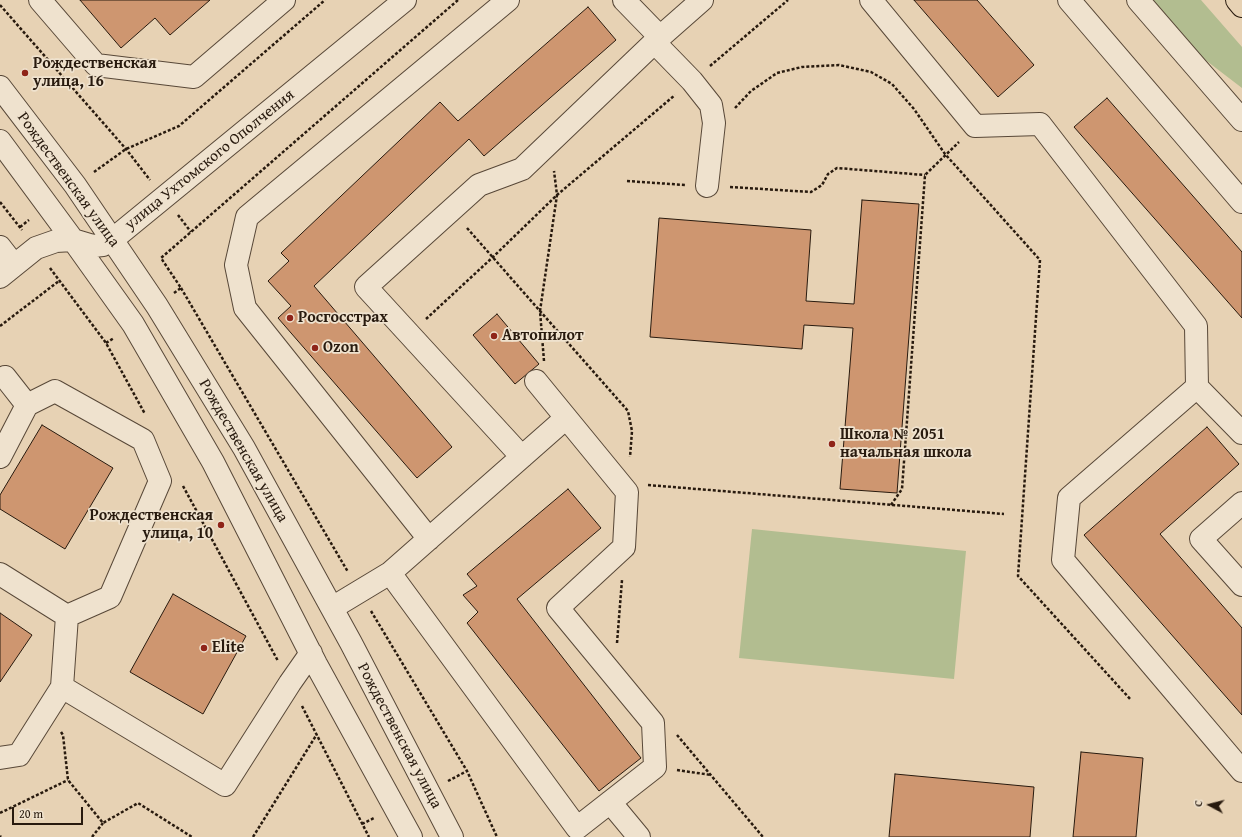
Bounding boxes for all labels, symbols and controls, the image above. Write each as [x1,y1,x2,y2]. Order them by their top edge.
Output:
place label: Рождественская улица, 16 [33,54,157,92]
marker: Рождественская улица, 16 [20,68,30,78]
street label: улица Ухтомского Ополчения [121,86,299,234]
street label: Рождественская улица [13,109,123,251]
place label: Росгосстрах [298,308,388,328]
marker: Росгосстрах [285,313,295,323]
place label: Автопилот [502,326,584,346]
marker: Автопилот [489,331,499,341]
place label: Ozon [323,338,359,358]
marker: Ozon [310,343,320,353]
street label: Рождественская улица [194,376,292,526]
place label: Школа № 2051 начальная школа [840,425,972,463]
marker: Школа № 2051 начальная школа [827,439,837,449]
place label: Рождественская улица, 10 [89,506,213,544]
marker: Рождественская улица, 10 [216,520,226,530]
place label: Elite [212,638,244,658]
marker: Elite [199,643,209,653]
street label: Рождественская улица [352,660,446,812]
north arrow [1190,785,1230,825]
scale bar [14,799,85,825]
text: С [1190,799,1206,808]
text: 20 m [19,805,43,822]

